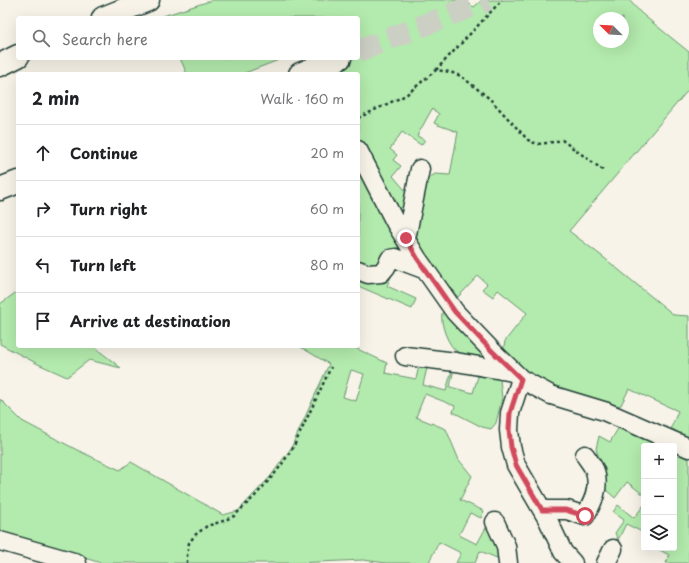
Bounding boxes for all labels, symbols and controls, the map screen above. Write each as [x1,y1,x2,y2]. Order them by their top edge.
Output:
north arrow [593,12,629,48]
search box [16,16,360,60]
icon: search [30,27,52,49]
text: Search here [62,27,148,50]
text: 2 min [32,85,79,111]
text: Walk · 160 m [261,89,344,108]
text: Continue [70,141,138,164]
icon: ahead [32,142,54,164]
text: 20 m [310,143,344,162]
text: Turn right [70,197,147,220]
icon: right [32,198,54,220]
text: 60 m [310,199,344,218]
route end [397,229,415,247]
text: Turn left [70,253,136,276]
icon: left [32,254,54,276]
text: 80 m [310,255,344,274]
text: Arrive at destination [70,309,231,332]
icon: arrive [32,310,54,332]
map controls [641,443,677,551]
button: + [641,443,677,479]
button: − [641,479,677,515]
route start [576,507,594,525]
button: layers [641,515,677,551]

